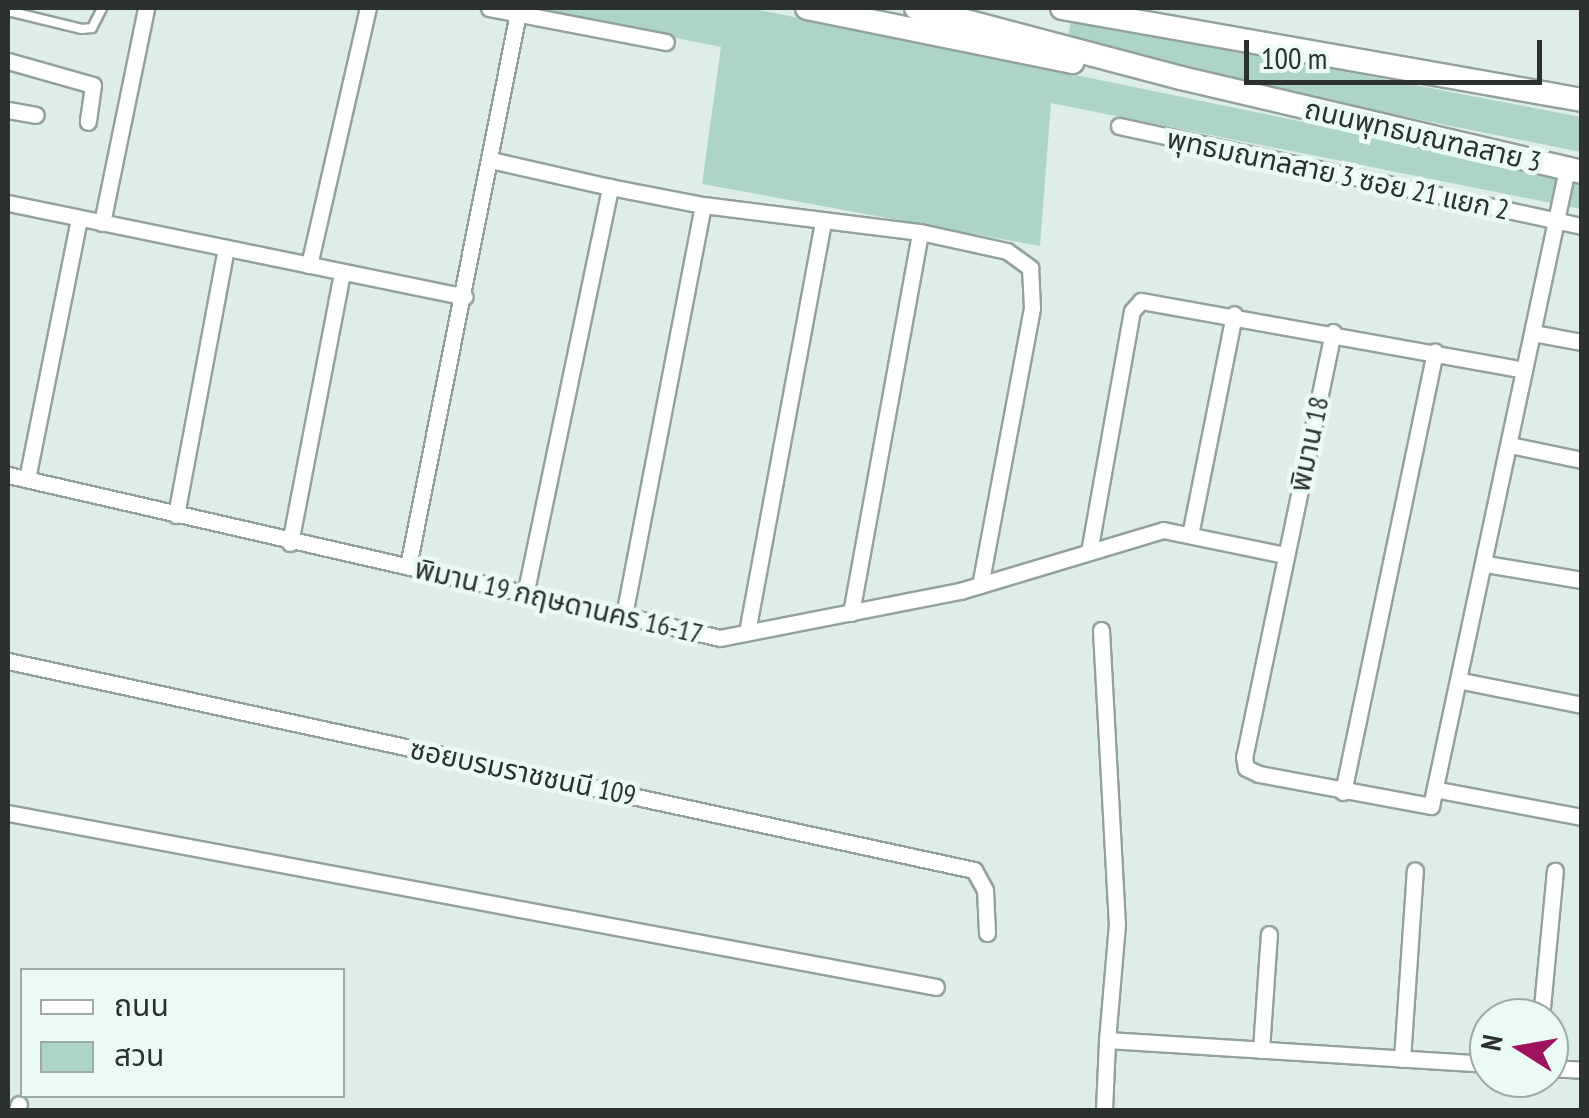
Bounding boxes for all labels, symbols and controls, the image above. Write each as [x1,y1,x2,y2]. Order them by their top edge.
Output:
scale bar [1249,20,1546,82]
text: 100 m [1261,38,1327,77]
street label: ถนนพุทธมณฑลสาย 3 [1301,91,1545,179]
street label: พุทธมณฑลสาย 3 ซอย 21 แยก 2 [1164,121,1512,227]
street label: พิมาน 18 [1283,393,1335,495]
street label: พิมาน 19 กฤษดานคร 16-17 [412,551,706,651]
street label: ซอยบรมราชชนนี 109 [407,732,639,812]
legend [20,968,345,1098]
text: ถนน [114,985,169,1024]
north arrow [1469,998,1569,1098]
text: N [1471,1032,1511,1054]
text: สวน [114,1035,164,1074]

